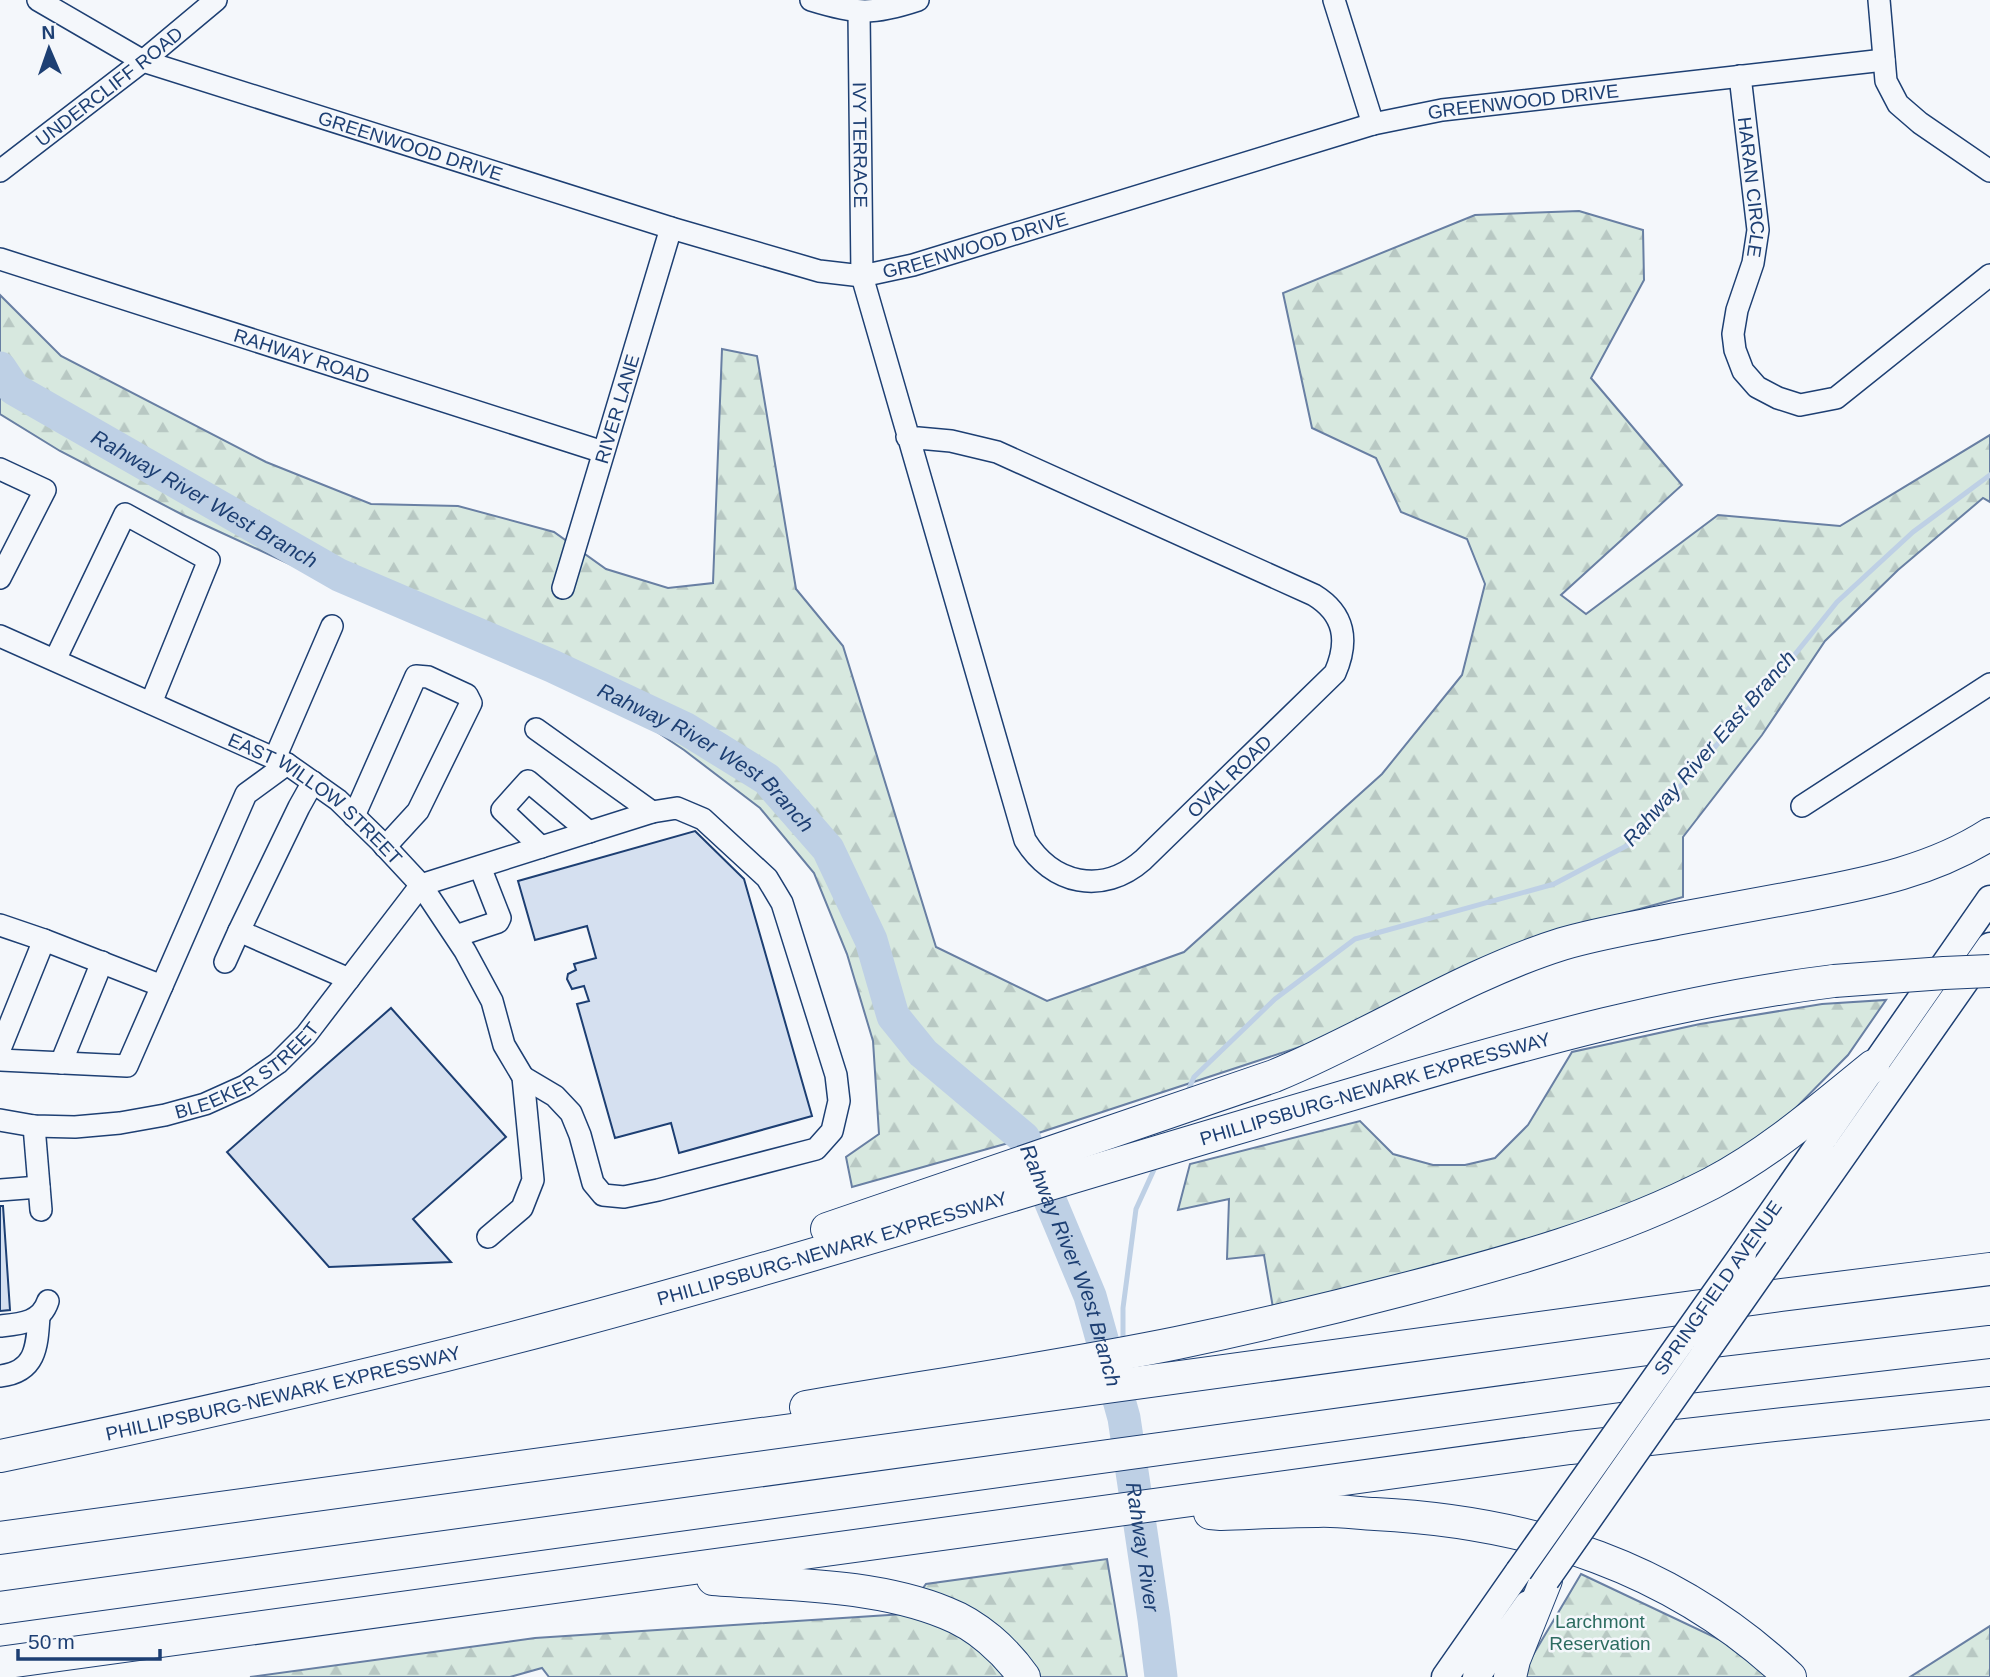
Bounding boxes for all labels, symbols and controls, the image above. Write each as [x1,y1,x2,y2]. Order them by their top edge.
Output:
north arrow [14,14,84,84]
street label: UNDERCLIFF ROAD [30,21,186,151]
street label: GREENWOOD DRIVE [1426,80,1620,123]
street label: IVY TERRACE [849,82,872,208]
street label: GREENWOOD DRIVE [316,107,505,185]
street label: HARAN CIRCLE [1734,116,1769,259]
street label: GREENWOOD DRIVE [881,208,1070,282]
street label: RAHWAY ROAD [231,324,372,387]
street label: RIVER LANE [590,352,643,466]
water label: Rahway River West Branch [88,424,322,572]
water label: Rahway River East Branch [1618,646,1800,850]
water label: Rahway River West Branch [595,678,819,836]
street label: EAST WILLOW STREET [225,729,407,869]
street label: OVAL ROAD [1183,731,1275,822]
street label: BLEEKER STREET [172,1018,323,1122]
street label: PHILLIPSBURG-NEWARK EXPRESSWAY [1197,1028,1553,1149]
water label: Rahway River West Branch [1016,1141,1126,1389]
street label: PHILLIPSBURG-NEWARK EXPRESSWAY [655,1187,1010,1309]
street label: SPRINGFIELD AVENUE [1650,1197,1786,1379]
street label: PHILLIPSBURG-NEWARK EXPRESSWAY [104,1341,463,1444]
water label: Rahway River [1122,1480,1164,1614]
park label: Larchmont Reservation [1549,1611,1651,1654]
scale bar [18,1618,159,1662]
text: 50 m [28,1630,75,1653]

